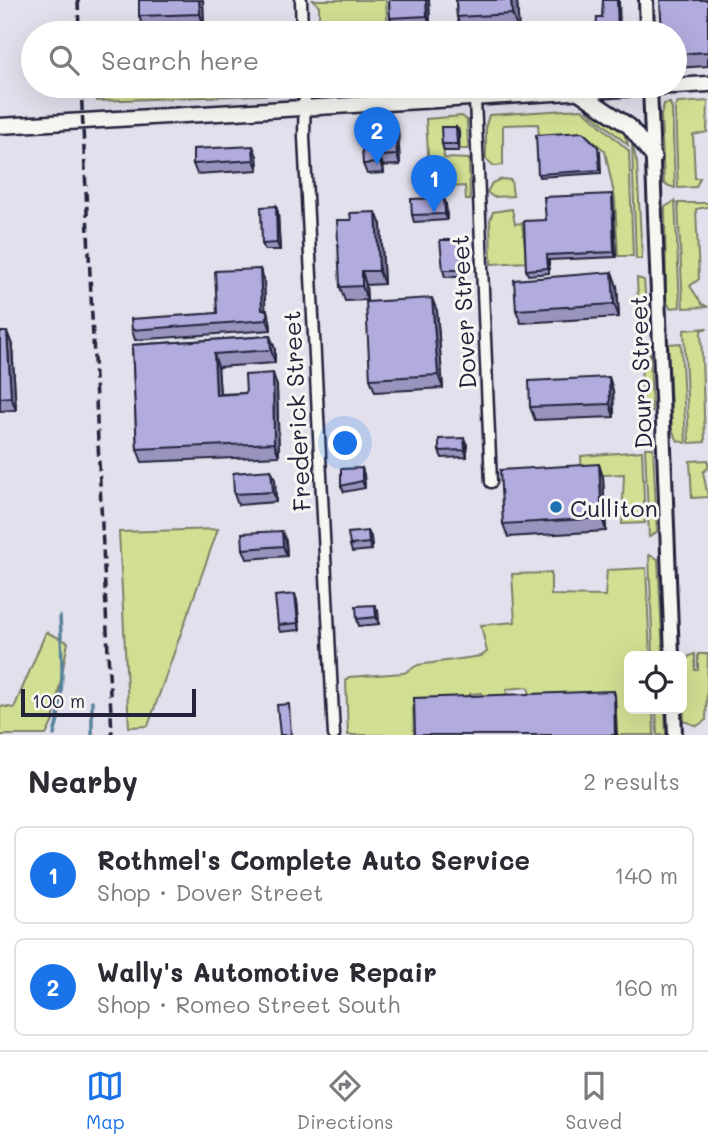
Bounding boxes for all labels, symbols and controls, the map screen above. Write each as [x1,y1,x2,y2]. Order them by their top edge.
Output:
search box [21,21,687,98]
icon: search [45,41,83,79]
text: Search here [101,43,259,77]
pin: 2 [354,107,400,165]
pin: 1 [411,155,457,213]
street label: Dover Street [443,234,483,390]
street label: Douro Street [622,294,658,450]
street label: Frederick Street [275,310,317,512]
your location [328,426,362,460]
place label: Culliton [570,492,658,523]
marker: Culliton [548,499,564,515]
map controls [624,651,687,714]
button: locate [624,651,687,714]
scale bar [21,686,196,718]
text: 100 m [32,688,85,713]
text: Nearby [28,761,138,801]
text: 2 results [583,766,680,796]
text: Rothmel's Complete Auto Service [97,843,530,877]
text: 1 [48,860,58,890]
text: 140 m [614,860,678,890]
text: Shop · Dover Street [97,877,323,907]
text: Wally's Automotive Repair [97,955,437,989]
text: 2 [47,972,59,1002]
text: 160 m [614,972,678,1002]
text: Shop · Romeo Street South [97,989,400,1019]
tab: Map [86,1067,125,1134]
tab: Directions [297,1067,393,1134]
tab: Saved [566,1067,622,1134]

